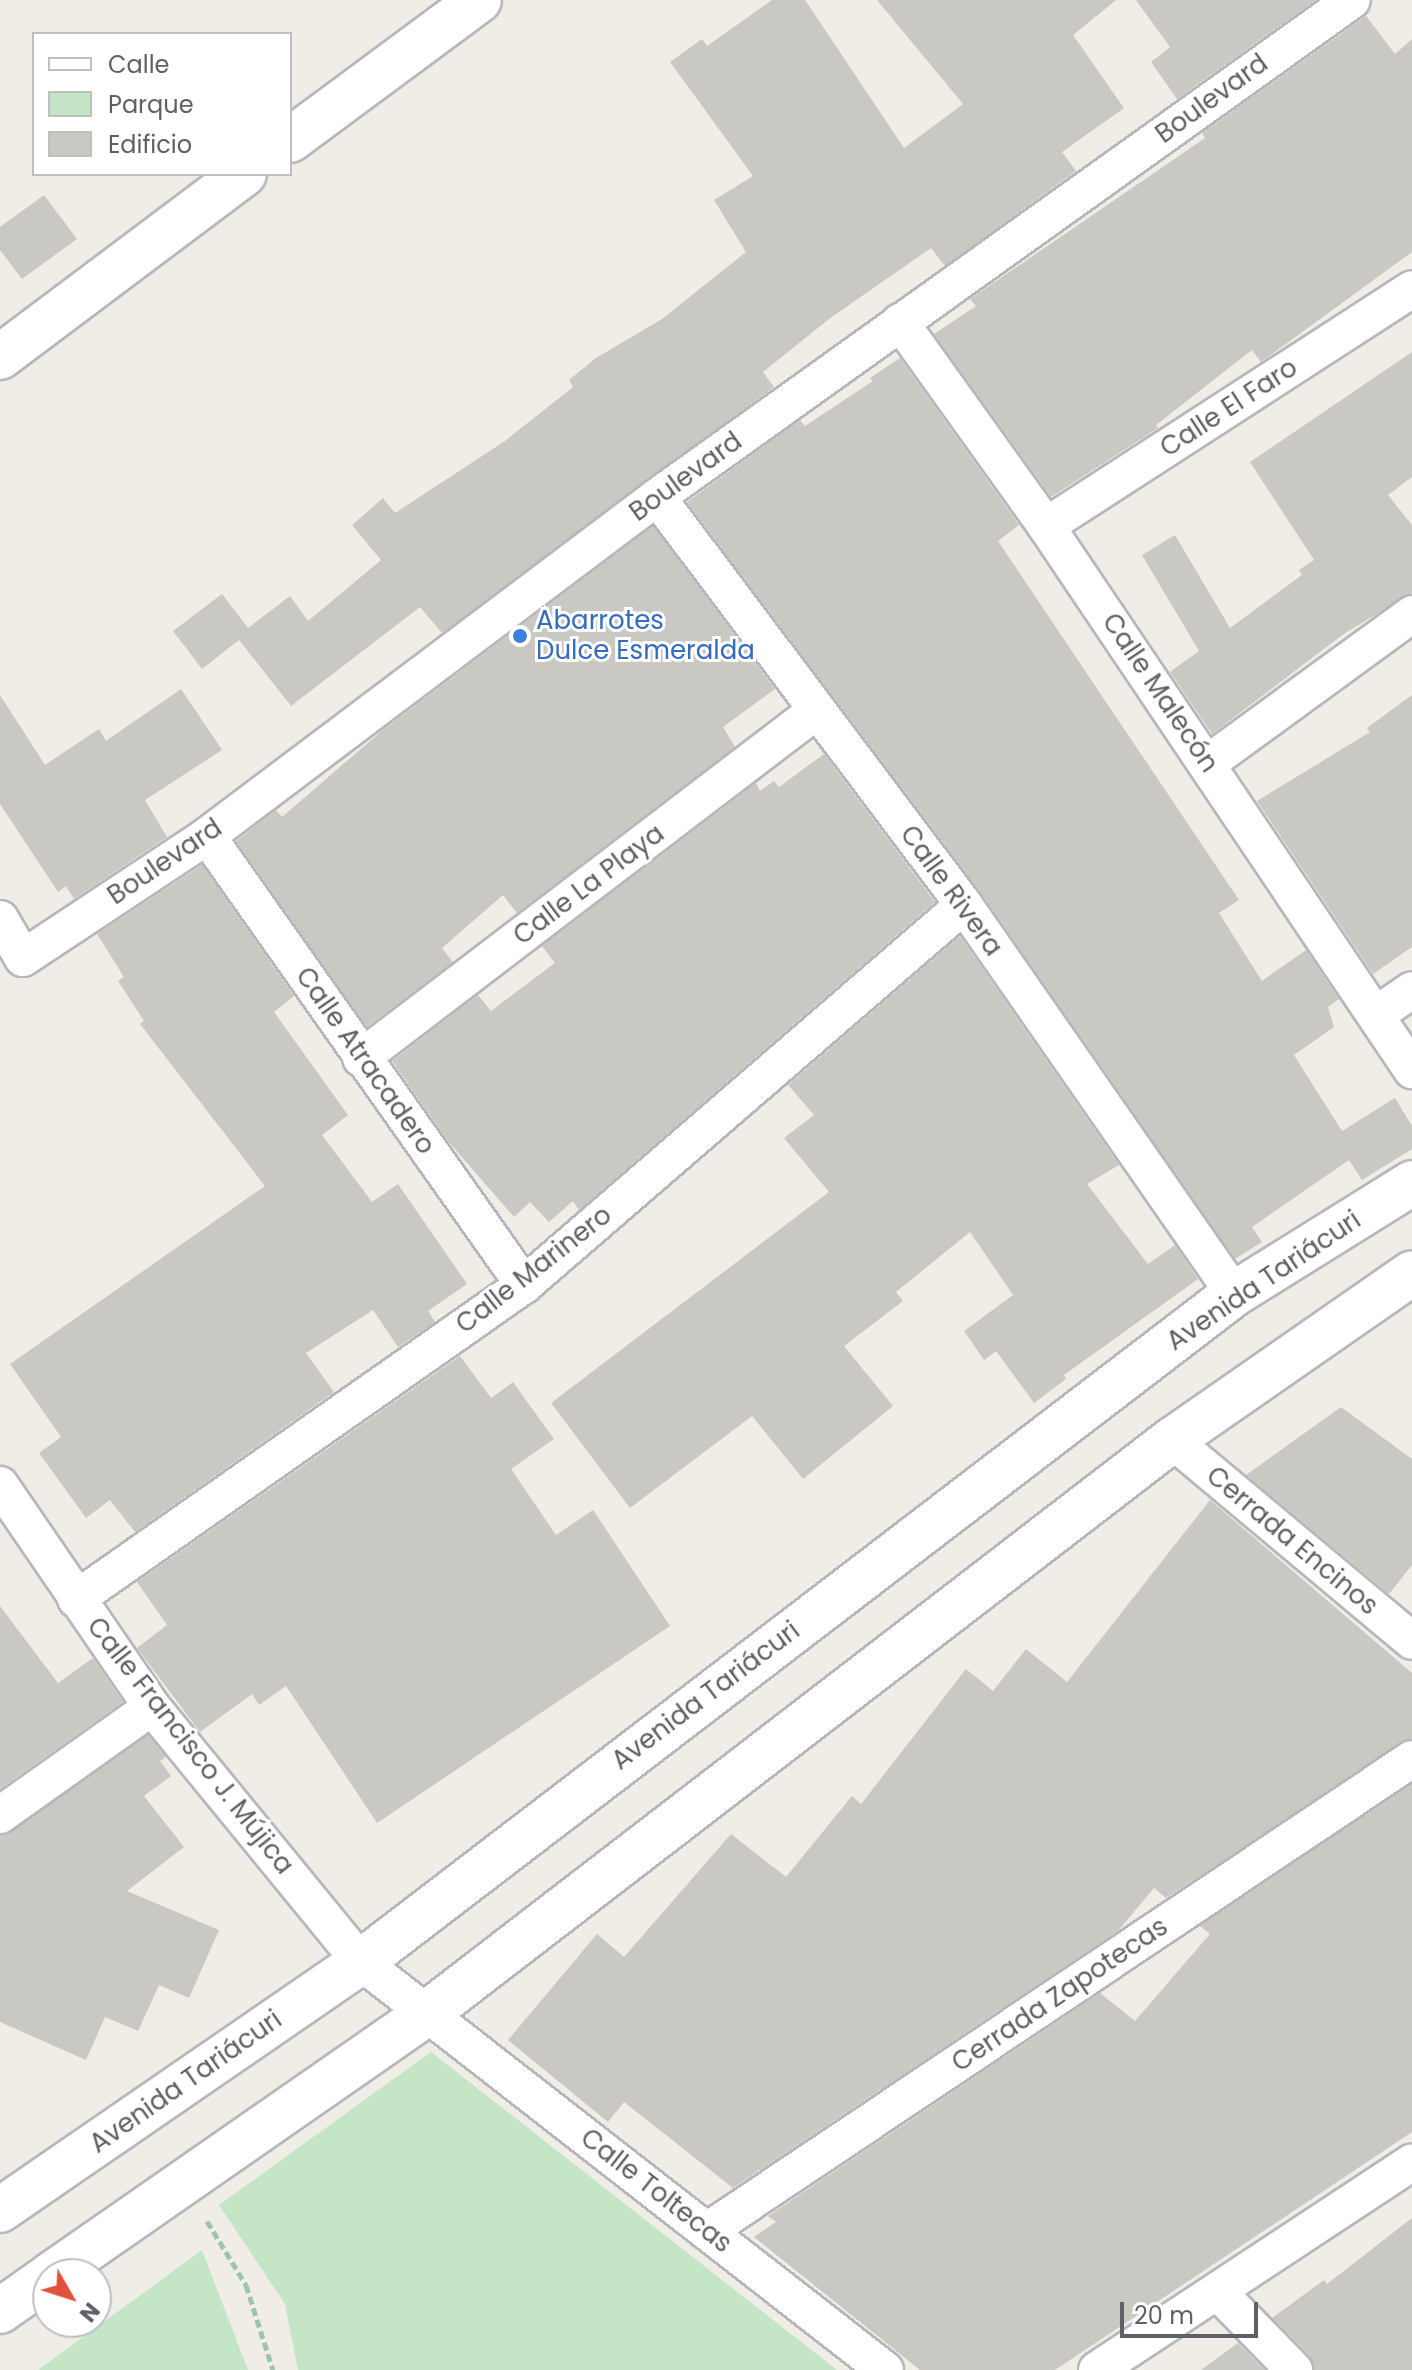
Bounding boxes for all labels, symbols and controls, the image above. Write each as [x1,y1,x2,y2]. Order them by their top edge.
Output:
legend [32,32,292,176]
text: Calle [108,48,169,81]
street label: Boulevard [1150,48,1274,150]
text: Parque [108,88,194,121]
text: Edificio [108,128,192,161]
street label: Calle El Faro [1155,352,1303,464]
street label: Boulevard [624,426,748,528]
place label: Abarrotes Dulce Esmeralda [536,605,755,666]
street label: Calle Malecón [1095,608,1225,778]
marker: Abarrotes Dulce Esmeralda [511,627,529,645]
street label: Boulevard [102,812,228,912]
street label: Calle La Playa [508,818,670,952]
street label: Calle Rivera [893,820,1009,962]
street label: Calle Atracadero [289,961,441,1161]
street label: Calle Marinero [450,1200,618,1340]
street label: Avenida Tariácuri [1161,1205,1367,1357]
street label: Cerrada Encinos [1200,1460,1384,1622]
street label: Calle Francisco J. Mújica [80,1611,300,1881]
street label: Avenida Tariácuri [606,1615,806,1777]
street label: Cerrada Zapotecas [946,1911,1174,2079]
street label: Avenida Tariácuri [84,2004,288,2160]
street label: Calle Toltecas [574,2122,738,2260]
north arrow [32,2258,112,2338]
scale bar [1124,2286,1262,2336]
text: N [72,2296,107,2328]
text: 20 m [1134,2299,1194,2332]

